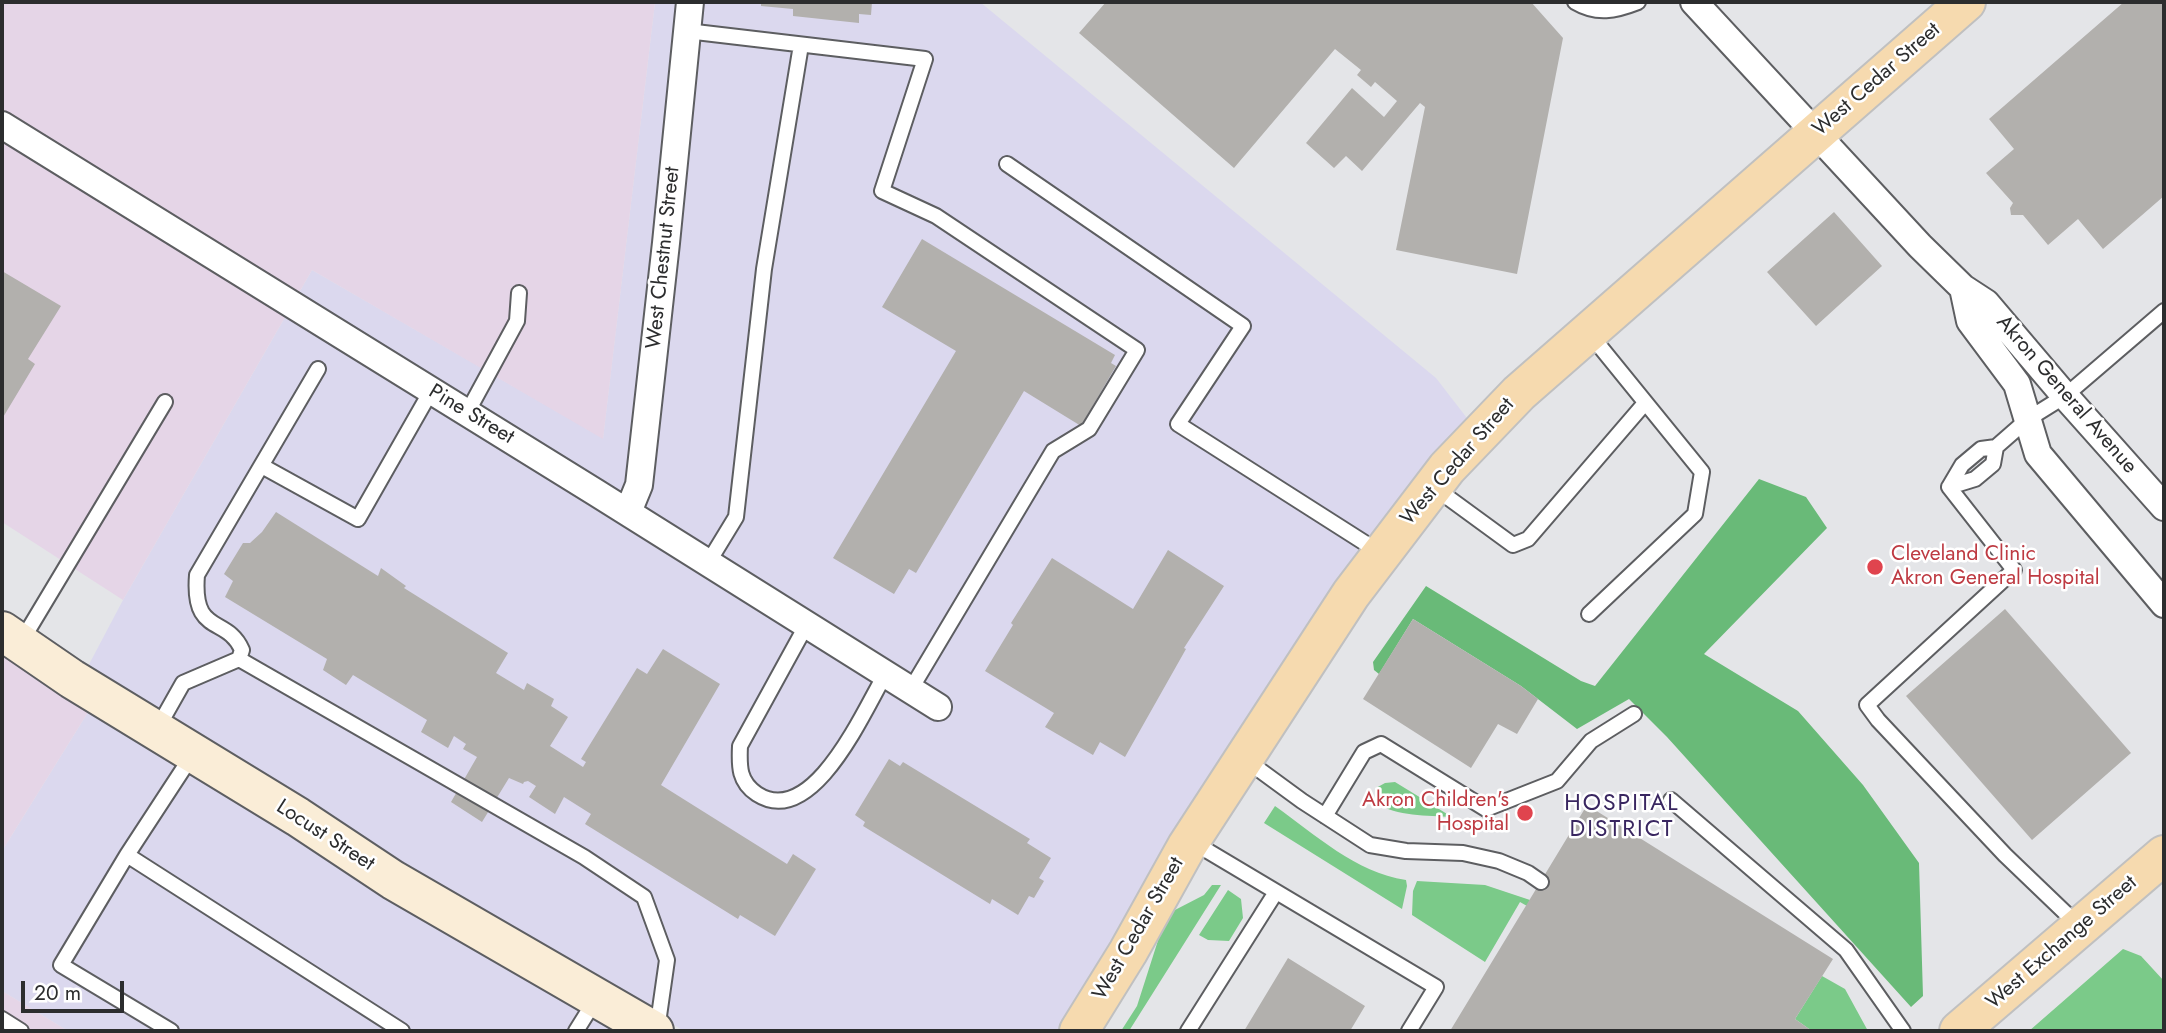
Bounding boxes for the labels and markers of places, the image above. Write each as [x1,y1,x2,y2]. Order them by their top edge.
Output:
place label: Cleveland Clinic Akron General Hospital [1891,542,2099,592]
marker: Cleveland Clinic Akron General Hospital [1865,557,1885,577]
place label: Akron Children's Hospital [1362,788,1509,838]
marker: Akron Children's Hospital [1515,803,1535,823]

